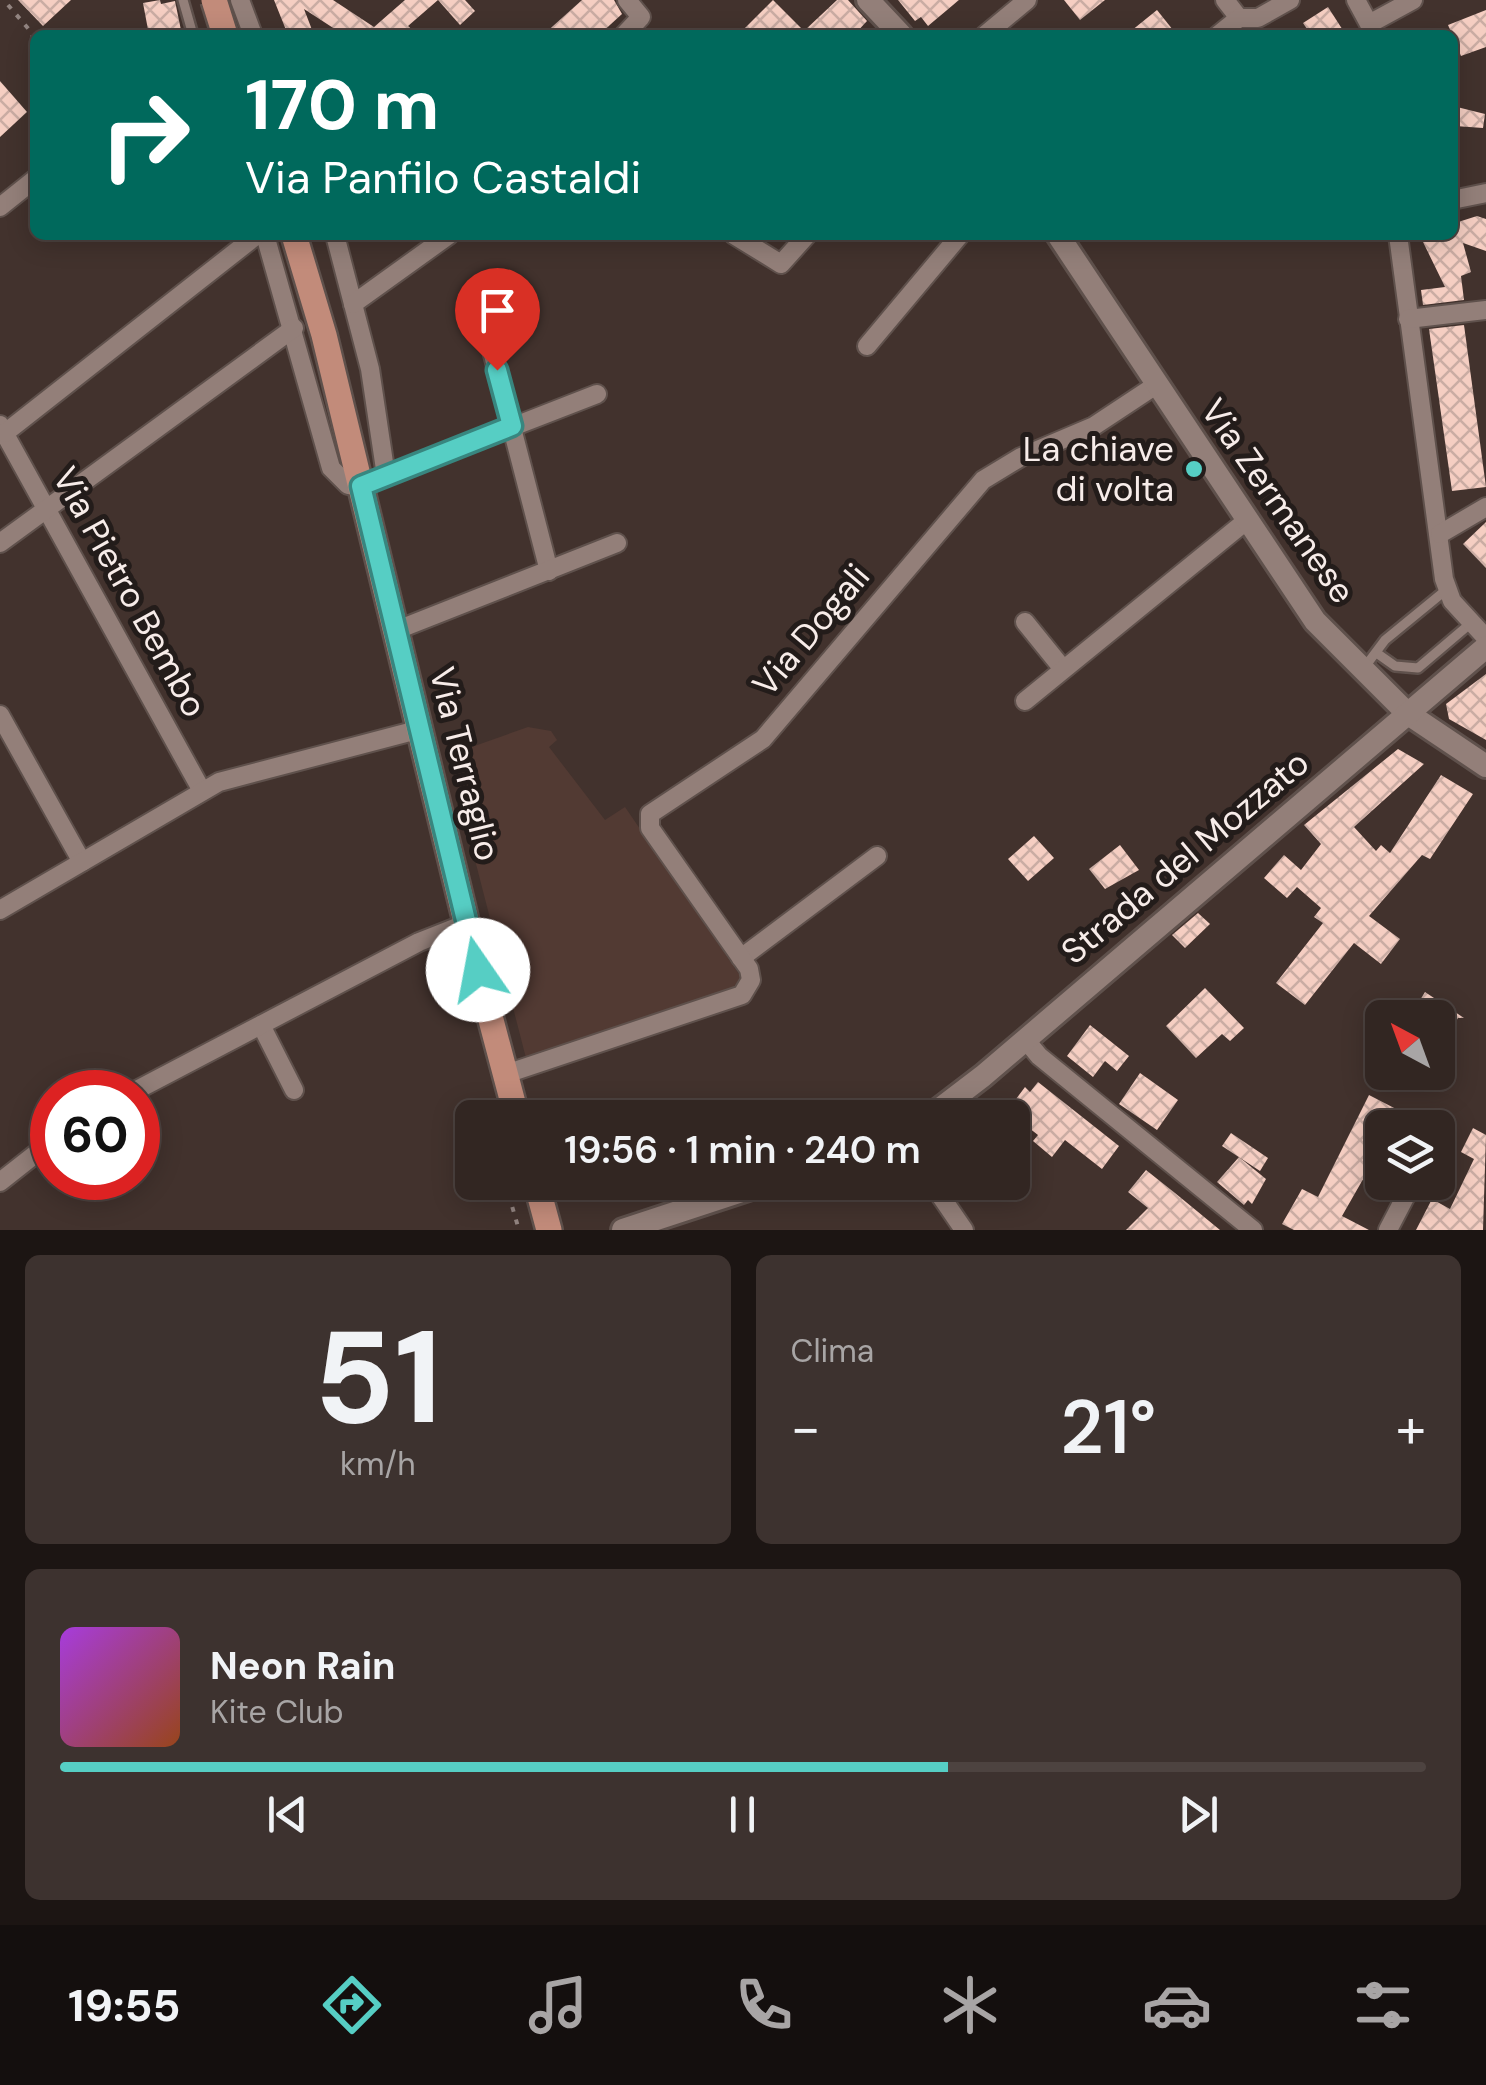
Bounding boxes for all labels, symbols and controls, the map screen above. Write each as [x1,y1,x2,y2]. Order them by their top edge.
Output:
text: 170 m [245,60,439,151]
icon: right [80,70,210,200]
text: Via Panfilo Castaldi [245,148,641,207]
pin [455,268,540,371]
icon: arrive [470,283,525,338]
street label: Via Zermanese [1190,390,1366,612]
place label: La chiave di volta [1023,426,1174,512]
marker: La chiave di volta [1183,458,1205,480]
street label: Via Pietro Bembo [42,459,218,725]
street label: Via Dogali [742,554,880,706]
street label: Via Terraglio [419,662,511,866]
street label: Strada del Mozzato [1051,740,1319,974]
position arrow [426,918,530,1022]
north arrow [1365,1000,1455,1090]
map controls [1365,1000,1455,1200]
speed limit sign: 60 [30,1070,160,1200]
button: layers [1365,1110,1455,1200]
text: 19:56 · 1 min · 240 m [564,1125,921,1175]
text: 51 [314,1293,442,1462]
text: Clima [791,1330,874,1372]
text: 21° [1060,1379,1156,1476]
text: − [791,1392,821,1464]
text: + [1396,1392,1426,1464]
text: km/h [340,1443,416,1485]
text: Neon Rain [210,1641,395,1691]
text: Kite Club [210,1691,344,1733]
icon: previous [260,1787,315,1842]
icon: pause [715,1787,770,1842]
icon: next [1171,1787,1226,1842]
icon: directions [317,1970,387,2040]
icon: music [523,1970,593,2040]
icon: phone [729,1970,799,2040]
icon: climate [935,1970,1005,2040]
icon: car [1142,1970,1212,2040]
icon: filters [1348,1970,1418,2040]
text: 19:55 [68,1976,180,2035]

